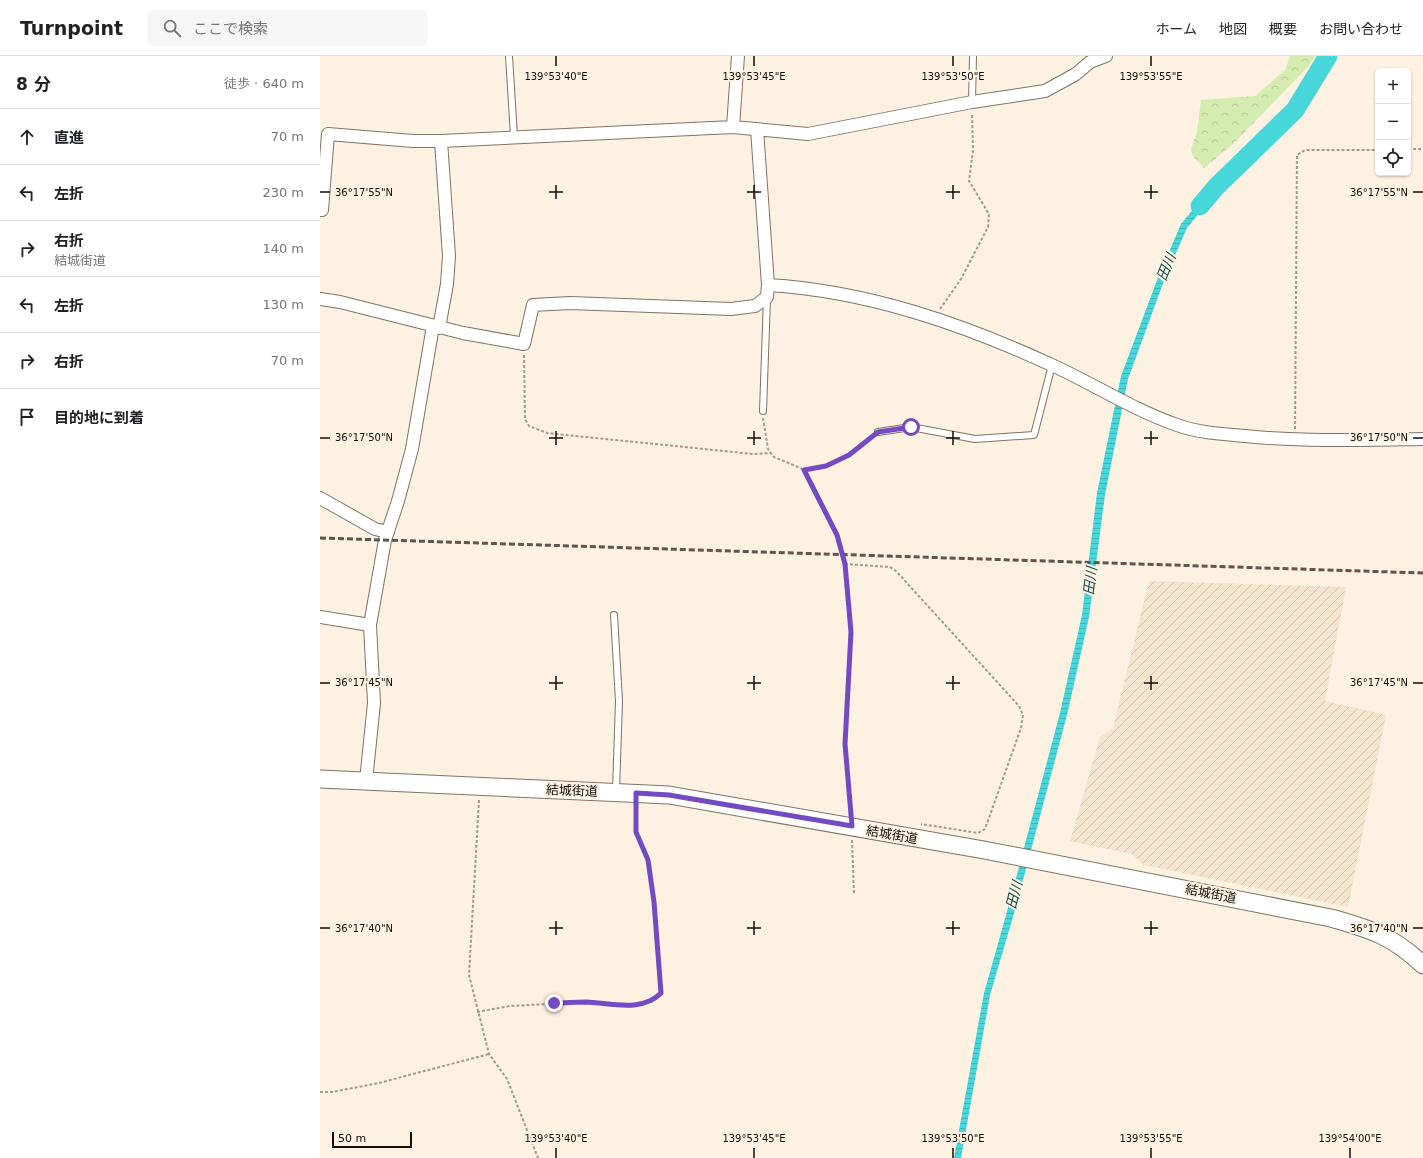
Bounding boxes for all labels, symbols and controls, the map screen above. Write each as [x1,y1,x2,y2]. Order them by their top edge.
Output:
search box [147,10,427,46]
text: Turnpoint [20,17,123,39]
icon: search [161,17,183,39]
text: ここで検索 [193,20,268,38]
text: ホーム [1155,21,1197,37]
text: 地図 [1219,21,1247,37]
text: 概要 [1269,21,1297,37]
text: お問い合わせ [1319,21,1403,37]
map controls [1375,68,1411,176]
button: + [1375,68,1411,104]
text: 139°53'40"E [524,71,588,82]
text: 139°53'45"E [722,71,786,82]
text: 139°53'50"E [921,71,985,82]
text: 139°53'55"E [1119,71,1183,82]
text: 8 分 [16,74,51,94]
text: 徒歩 · 640 m [224,76,304,91]
button: − [1375,104,1411,140]
icon: ahead [16,126,38,148]
text: 直進 [54,129,84,147]
text: 70 m [271,129,304,144]
button: locate [1375,140,1411,176]
icon: left [16,182,38,204]
text: 左折 [54,185,84,203]
text: 230 m [262,185,304,200]
text: 36°17'55"N [335,187,393,198]
text: 36°17'55"N [1350,187,1408,198]
text: 右折 [54,232,84,250]
icon: right [16,238,38,260]
text: 140 m [262,241,304,256]
water label: 田川 [1153,249,1180,283]
text: 結城街道 [54,253,106,268]
icon: left [16,294,38,316]
text: 左折 [54,297,84,315]
text: 130 m [262,297,304,312]
icon: right [16,350,38,372]
text: 右折 [54,353,84,371]
text: 70 m [271,353,304,368]
icon: arrive [16,406,38,428]
text: 目的地に到着 [54,409,144,427]
route start [902,418,920,436]
text: 36°17'50"N [335,432,393,443]
text: 36°17'50"N [1350,432,1408,443]
water label: 田川 [1080,564,1100,596]
text: 36°17'45"N [335,677,393,688]
text: 36°17'45"N [1350,677,1408,688]
street label: 結城街道 [546,782,598,799]
street label: 結城街道 [865,823,919,846]
water label: 田川 [1003,877,1026,911]
street label: 結城街道 [1184,881,1238,906]
text: 36°17'40"N [335,923,393,934]
text: 36°17'40"N [1350,923,1408,934]
route end [545,994,563,1012]
scale bar [332,1130,412,1149]
text: 50 m [338,1132,366,1145]
text: 139°53'40"E [524,1133,588,1144]
text: 139°53'45"E [722,1133,786,1144]
text: 139°53'50"E [921,1133,985,1144]
text: 139°53'55"E [1119,1133,1183,1144]
text: 139°54'00"E [1318,1133,1382,1144]

